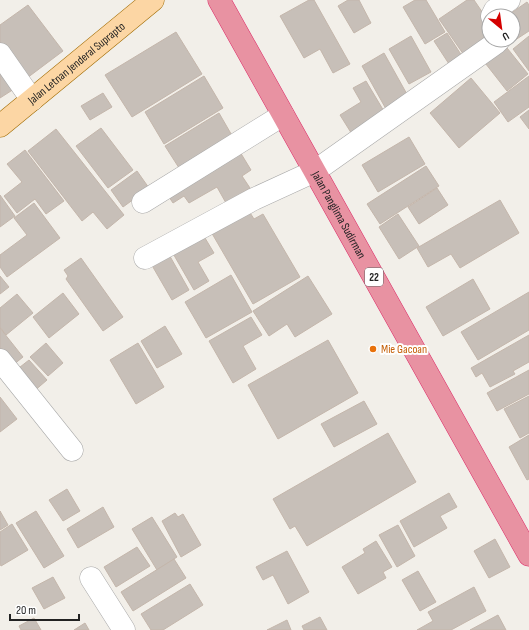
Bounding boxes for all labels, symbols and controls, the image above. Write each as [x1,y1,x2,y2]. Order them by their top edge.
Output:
north arrow [481,8,521,48]
street label: Jalan Letnan Jenderal Suprapto [24,19,128,109]
text: U [500,29,511,44]
street label: Jalan Panglima Sudirman [308,168,369,261]
road number: 22 [365,268,383,286]
place label: Mie Gacoan [381,342,427,357]
marker: Mie Gacoan [368,344,378,354]
scale bar [10,596,79,622]
text: 20 m [16,603,36,618]

